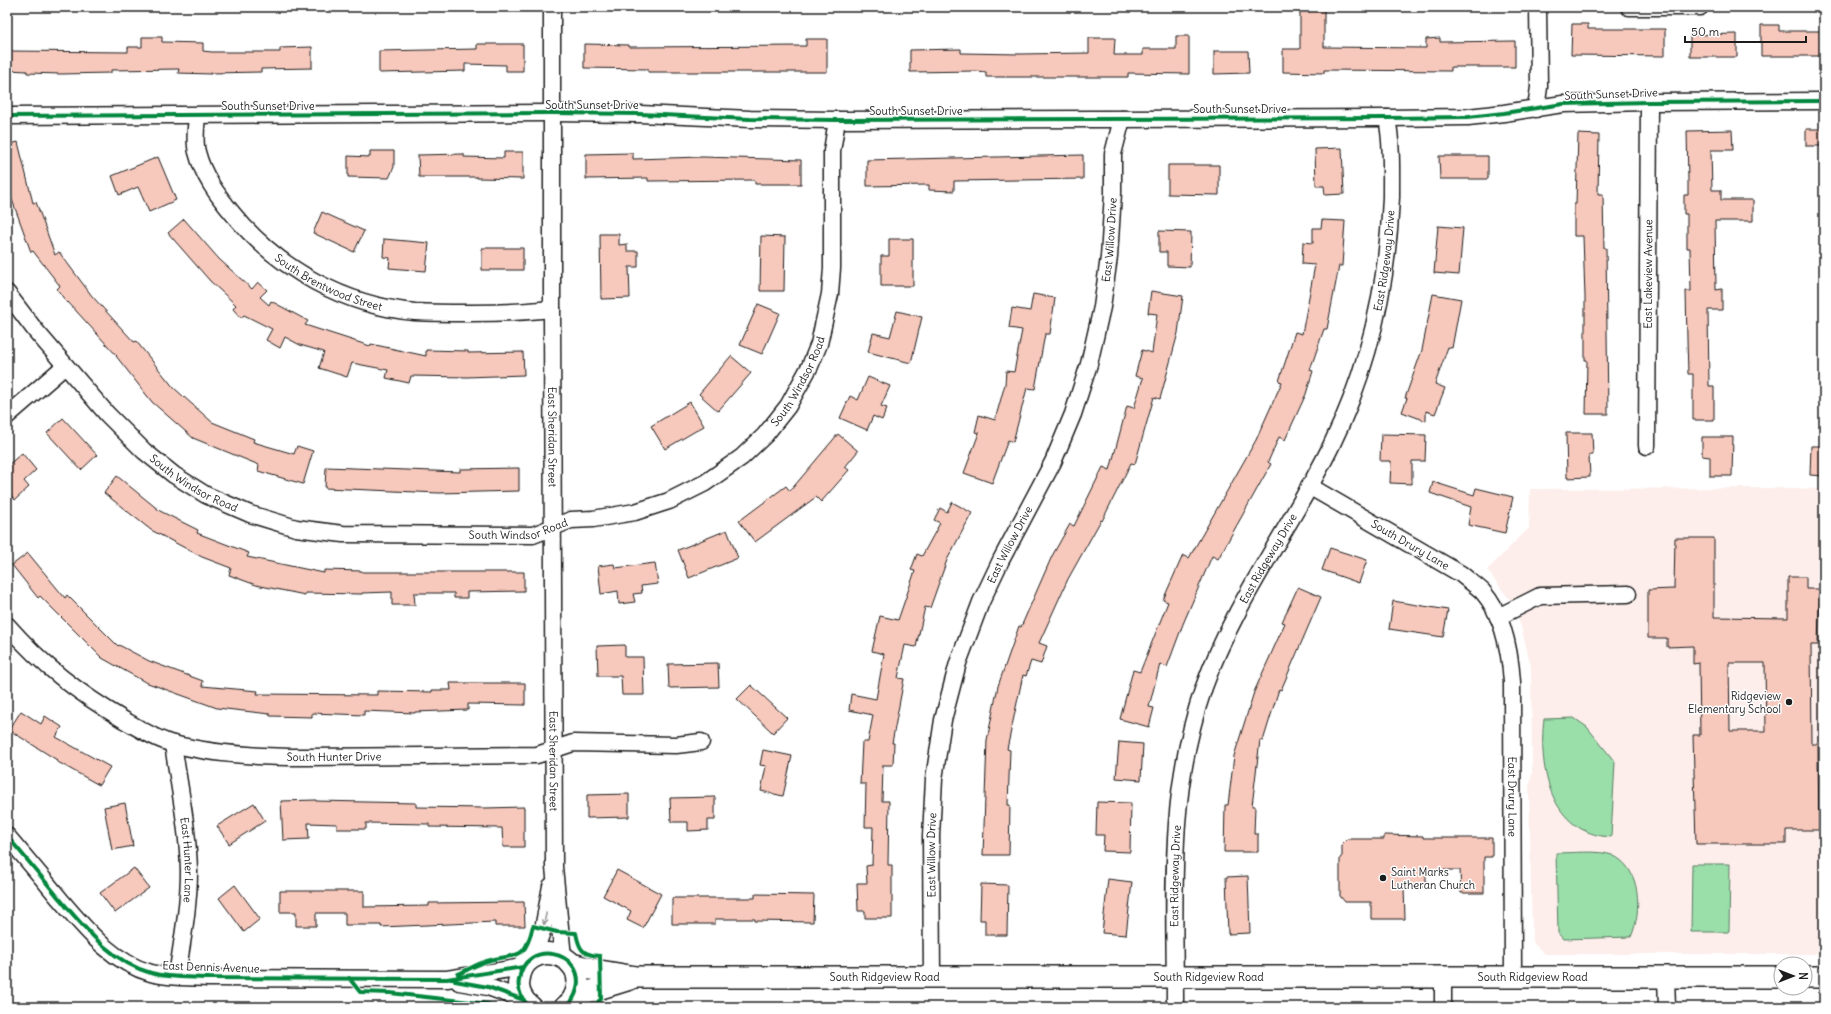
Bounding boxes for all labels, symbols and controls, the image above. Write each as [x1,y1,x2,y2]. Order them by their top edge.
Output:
scale bar [1685,18,1806,44]
text: 50 m [1691,24,1720,39]
street label: South Sunset Drive [1564,85,1658,103]
street label: South Sunset Drive [545,98,639,112]
street label: South Sunset Drive [221,99,315,113]
street label: South Sunset Drive [1193,102,1287,116]
street label: South Sunset Drive [869,104,963,118]
street label: East Willow Drive [1099,197,1120,283]
street label: East Ridgeway Drive [1371,210,1397,312]
street label: East Lakeview Avenue [1641,219,1655,329]
street label: South Brentwood Street [272,251,384,314]
street label: South Windsor Road [768,335,828,429]
street label: East Sheridan Street [545,387,560,488]
street label: South Windsor Road [147,451,240,515]
street label: East Willow Drive [984,504,1035,585]
street label: East Ridgeway Drive [1237,511,1300,606]
street label: South Windsor Road [469,515,570,542]
street label: South Drury Lane [1369,516,1452,573]
place label: Ridgeview Elementary School [1688,689,1781,716]
marker: Ridgeview Elementary School [1784,697,1794,707]
street label: East Sheridan Street [546,711,561,812]
street label: South Hunter Drive [286,749,381,764]
street label: East Drury Lane [1505,756,1520,837]
street label: East Willow Drive [924,812,939,897]
street label: East Hunter Lane [177,816,196,903]
street label: East Ridgeway Drive [1167,825,1184,927]
place label: Saint Marks Lutheran Church [1391,865,1475,892]
marker: Saint Marks Lutheran Church [1378,873,1388,883]
one-way arrow [540,912,548,925]
north arrow [1773,956,1813,996]
street label: East Dennis Avenue [162,958,260,976]
street label: South Ridgeview Road [830,970,940,984]
street label: South Ridgeview Road [1154,970,1264,984]
street label: South Ridgeview Road [1478,970,1588,984]
text: N [1796,972,1810,980]

